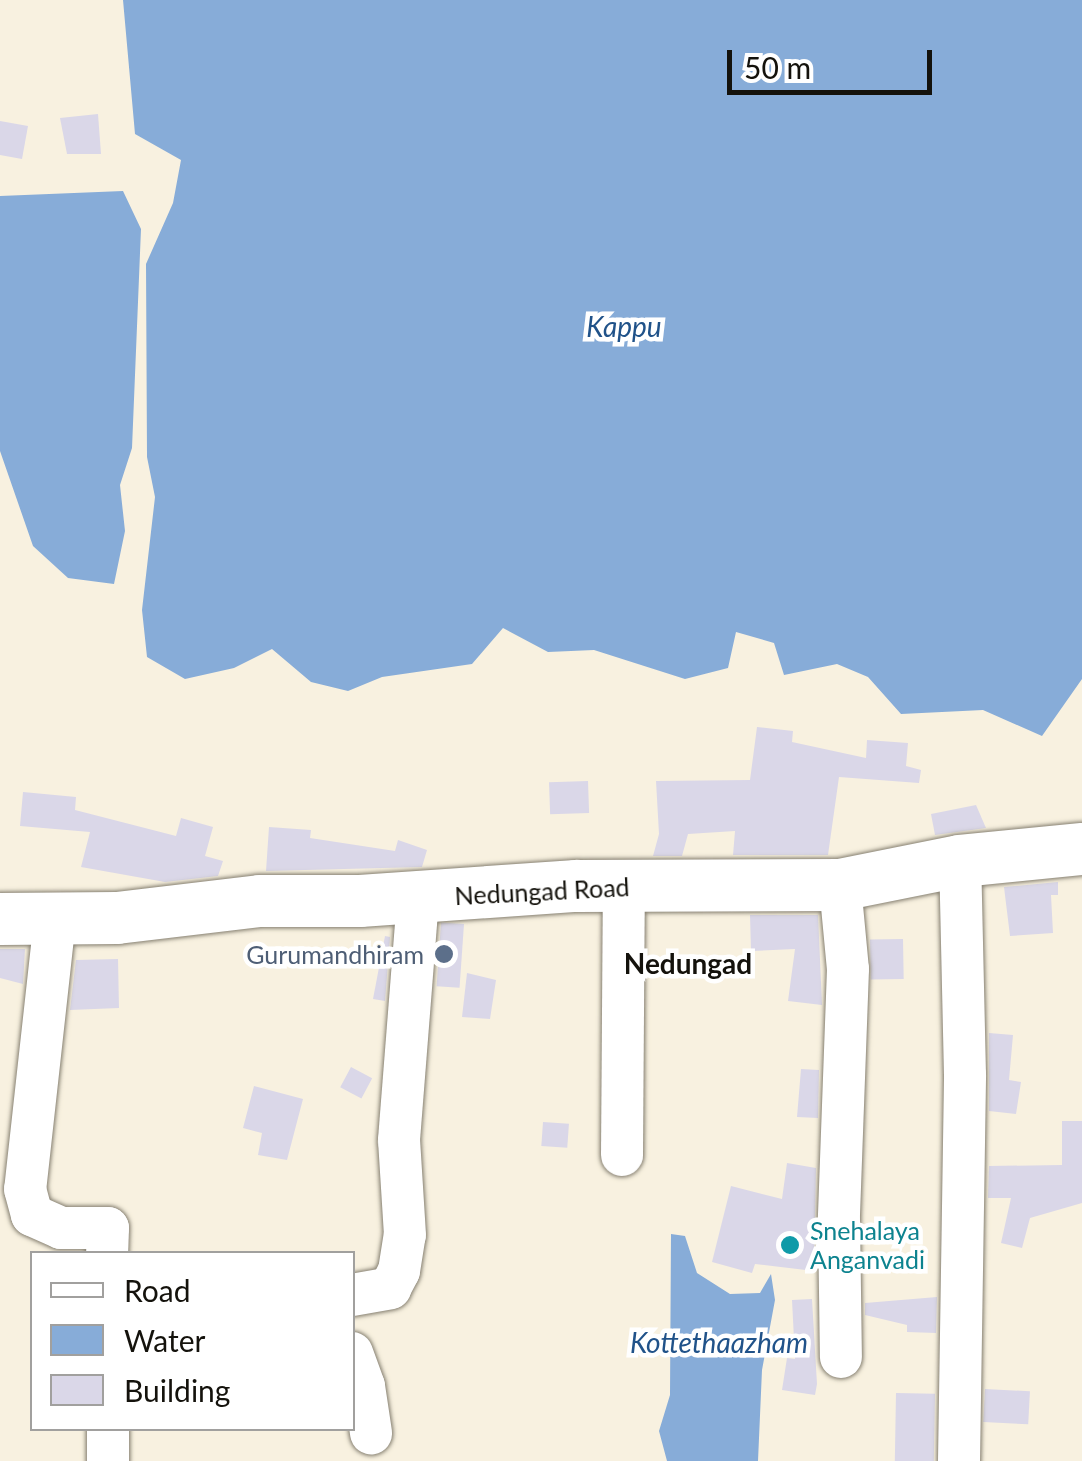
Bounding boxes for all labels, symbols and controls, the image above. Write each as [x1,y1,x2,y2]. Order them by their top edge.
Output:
scale bar [732,30,937,92]
text: 50 m [744,49,811,85]
water label: Kappu [586,309,662,343]
street label: Nedungad Road [454,871,630,911]
place label: Gurumandhiram [246,939,424,969]
marker: Gurumandhiram [433,943,455,965]
district label: Nedungad [624,946,752,980]
place label: Snehalaya Anganvadi [810,1216,925,1275]
marker: Snehalaya Anganvadi [779,1234,801,1256]
legend [30,1251,355,1431]
text: Road [124,1272,191,1308]
text: Water [124,1322,206,1358]
water label: Kottethaazham [630,1325,808,1359]
text: Building [124,1372,230,1408]

